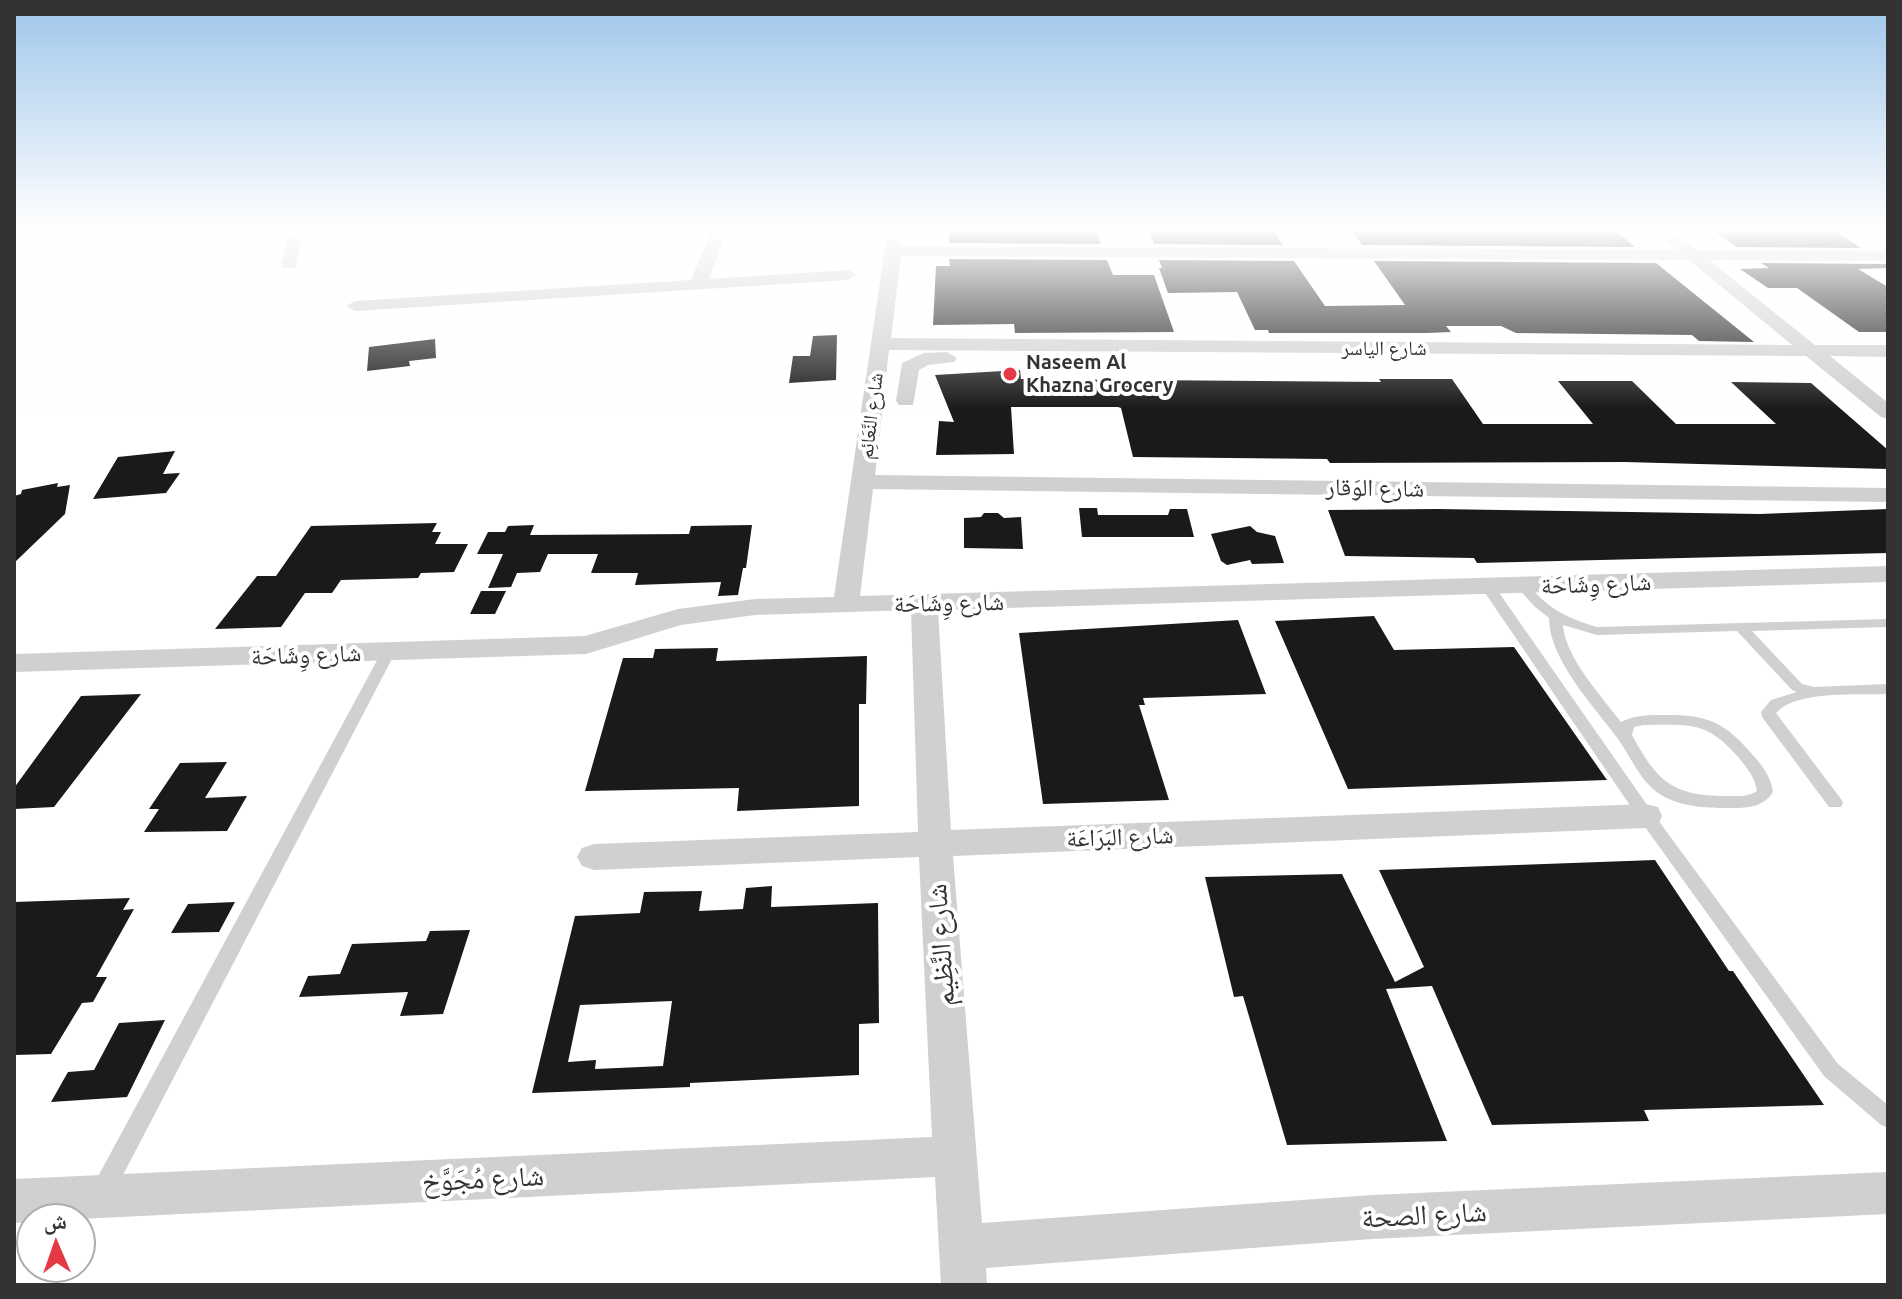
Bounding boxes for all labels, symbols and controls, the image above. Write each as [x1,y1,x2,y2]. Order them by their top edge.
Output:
street label: شارع الياسر [1341,336,1427,360]
place label: Naseem Al Khazna Grocery [1026,350,1173,397]
marker: Naseem Al Khazna Grocery [1001,365,1019,383]
street label: شارع النَّعَائِم [854,371,888,461]
street label: شارع الوَقار [1325,473,1425,503]
street label: شارع وِشَاحَة [1540,568,1652,600]
street label: شارع وِشَاحَة [894,588,1004,618]
street label: شارع وِشَاحَة [250,639,362,671]
street label: شارع البَرَاعَة [1066,821,1174,853]
street label: شارع النَّظِيم [920,883,962,1007]
street label: شارع مُجَوَّخ [421,1159,545,1199]
street label: شارع الصحة [1361,1195,1487,1235]
north arrow [16,1203,96,1283]
text: ش [43,1208,67,1233]

